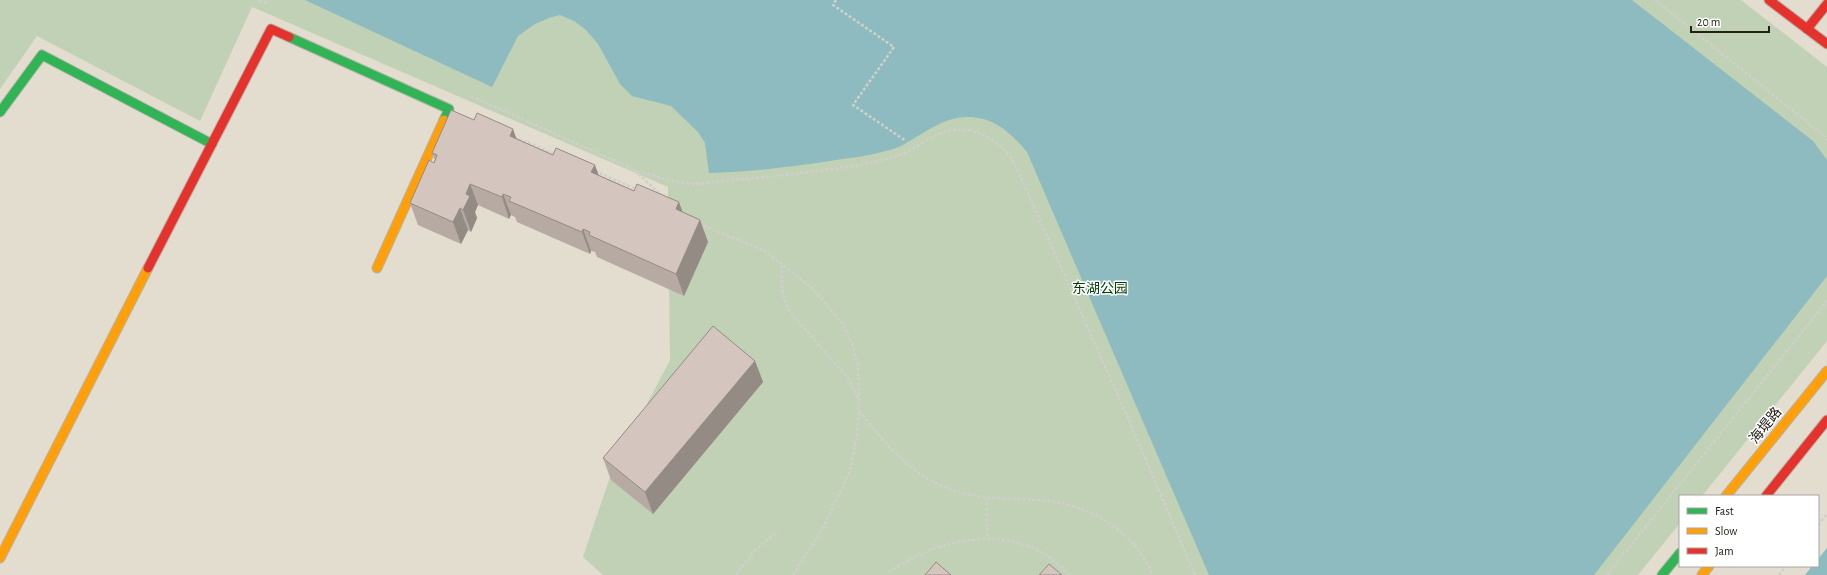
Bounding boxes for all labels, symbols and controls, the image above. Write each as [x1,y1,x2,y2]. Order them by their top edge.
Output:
scale bar [1691,8,1769,34]
text: 20 m [1697,16,1720,28]
park label: 东湖公园 [1072,281,1128,296]
street label: 海堤路 [1746,404,1784,446]
legend [1679,495,1819,567]
text: Fast [1715,505,1734,517]
text: Slow [1715,525,1737,537]
text: Jam [1715,545,1734,557]

